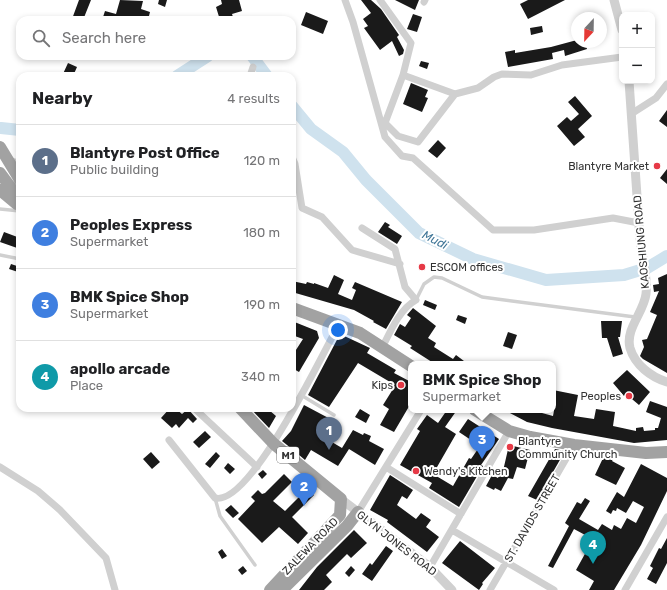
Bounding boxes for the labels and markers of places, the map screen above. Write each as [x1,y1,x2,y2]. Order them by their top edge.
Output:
place label: Blantyre Market [568,160,650,173]
marker: Blantyre Market [652,161,662,171]
place label: ESCOM offices [430,261,504,274]
marker: ESCOM offices [417,262,427,272]
place label: Kips [372,379,393,392]
marker: Kips [396,380,406,390]
place label: Peoples [581,390,621,403]
marker: Peoples [624,391,634,401]
pin: 1 [316,417,342,450]
pin: 3 [469,426,495,459]
place label: Blantyre Community Church [518,435,617,461]
marker: Blantyre Community Church [505,442,515,452]
place label: Wendy's Kitchen [424,465,508,478]
marker: Wendy's Kitchen [411,466,421,476]
pin: 2 [291,473,317,506]
pin: 4 [580,531,606,564]

